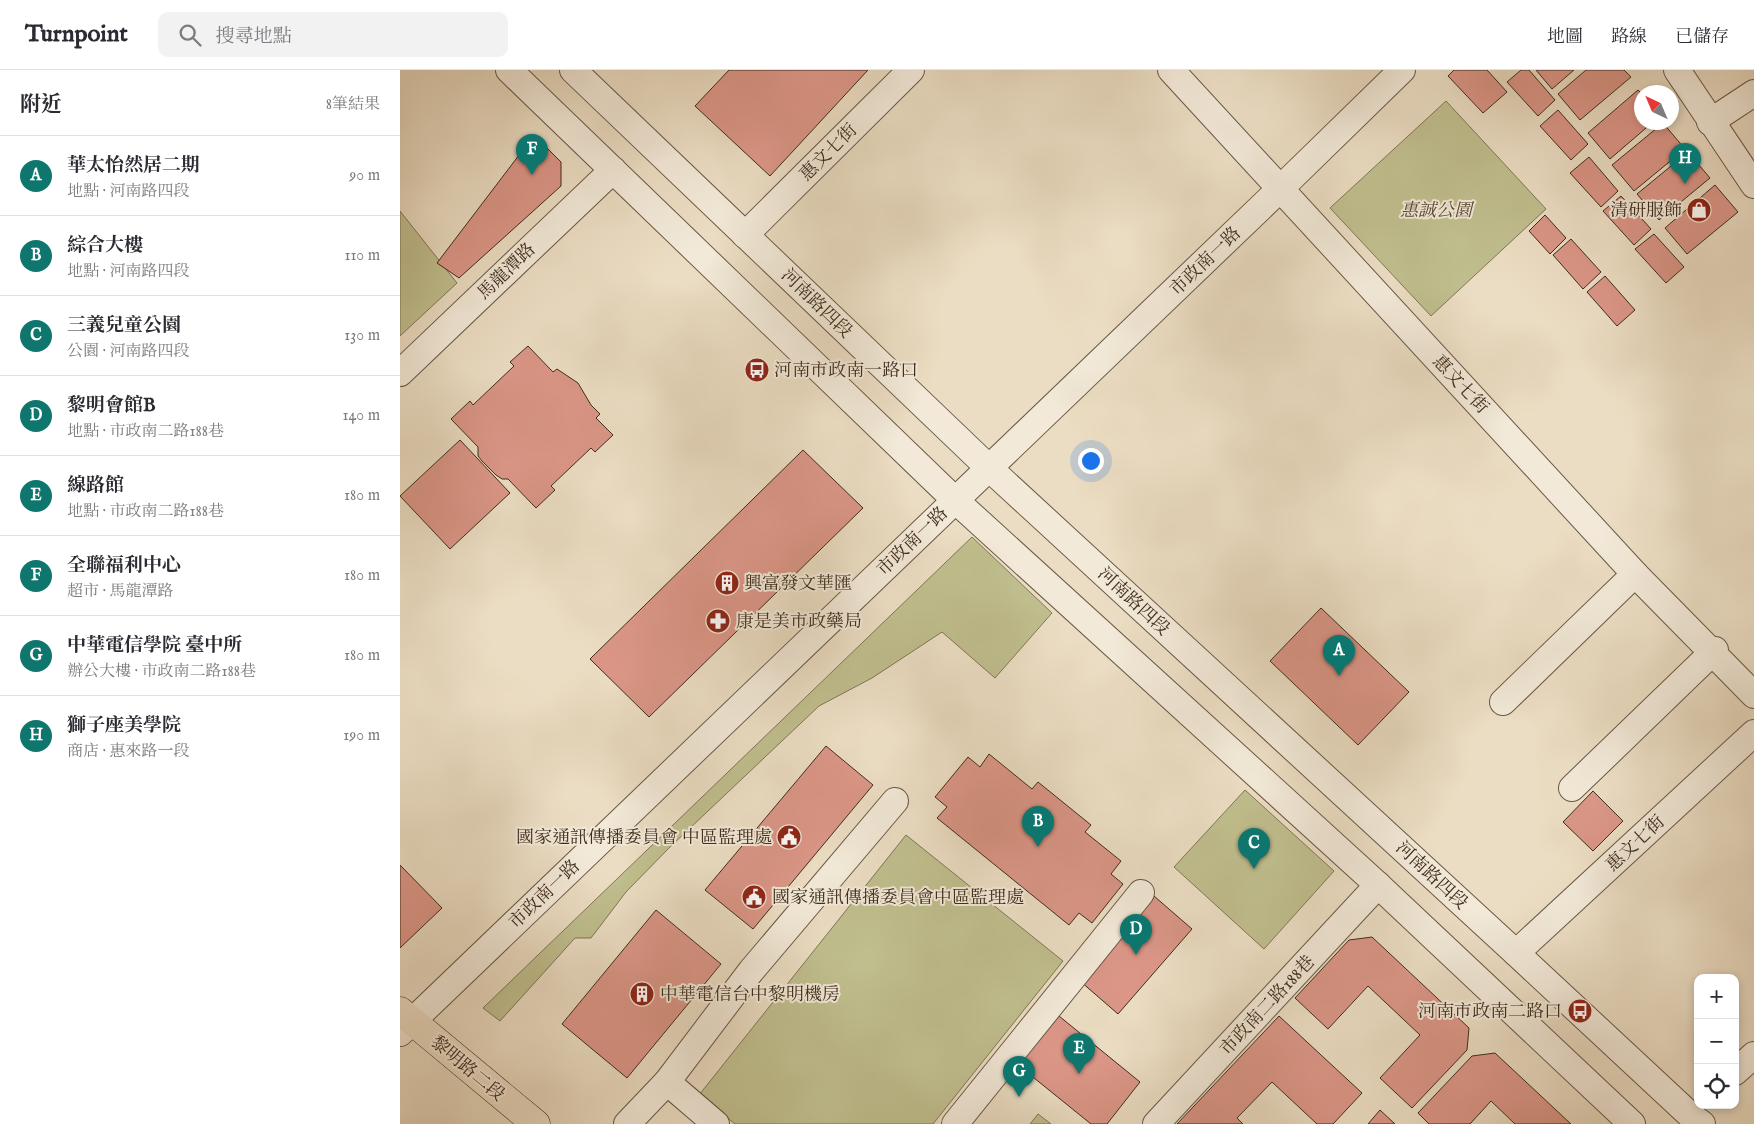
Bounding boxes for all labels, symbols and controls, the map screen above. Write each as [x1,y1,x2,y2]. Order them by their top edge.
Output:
search box [158,12,508,57]
text: Turnpoint [25,19,128,50]
icon: search [176,21,204,49]
text: 搜尋地點 [216,25,292,49]
text: 地圖 [1547,26,1583,49]
text: 路線 [1611,26,1647,49]
text: 已儲存 [1675,26,1729,49]
north arrow [1634,85,1679,130]
text: 附近 [20,92,62,119]
text: 8筆結果 [326,95,380,115]
street label: 惠文七街 [795,119,863,187]
pin: F [516,134,548,175]
pin: H [1669,143,1701,184]
text: 華太怡然居二期 [67,154,200,178]
text: A [31,166,41,186]
text: 90 m [349,166,380,186]
text: 地點 · 河南路四段 [67,182,190,202]
shop icon: 清研服飾 [1686,197,1712,223]
park label: 惠誠公園 [1400,200,1475,223]
place label: 清研服飾 [1610,200,1682,223]
street label: 市政南一路 [1166,223,1246,302]
text: 綜合大樓 [67,234,143,258]
street label: 馬龍潭路 [473,239,541,305]
text: B [31,246,41,266]
text: 110 m [344,246,380,266]
text: 地點 · 河南路四段 [67,262,190,282]
street label: 河南路四段 [776,265,856,344]
text: 三義兒童公園 [67,314,181,338]
text: C [30,326,42,346]
text: 130 m [344,326,380,346]
text: 公園 · 河南路四段 [67,342,190,362]
street label: 惠文七街 [1427,351,1493,419]
bus stop icon: 河南市政南一路口 [744,357,770,383]
place label: 河南市政南一路口 [774,360,918,383]
text: 黎明會館B [67,394,156,418]
text: D [30,406,42,426]
text: 140 m [342,406,380,426]
text: 地點 · 市政南二路188巷 [67,422,224,442]
your location [1078,448,1104,474]
text: 線路館 [67,474,124,498]
text: E [30,486,42,506]
text: 180 m [344,486,380,506]
text: 地點 · 市政南二路188巷 [67,502,224,522]
street label: 市政南一路 [873,503,953,582]
text: 全聯福利中心 [67,554,181,578]
street label: 河南路四段 [1092,563,1174,641]
text: F [31,566,41,586]
text: 180 m [344,566,380,586]
building icon: 興富發文華匯 [714,570,740,596]
place label: 興富發文華匯 [744,573,852,596]
text: 超市 · 馬龍潭路 [67,582,174,602]
pharmacy icon: 康是美市政藥局 [705,608,731,634]
place label: 康是美市政藥局 [736,611,862,634]
text: 中華電信學院 臺中所 [67,634,242,658]
pin: A [1323,635,1355,676]
text: G [30,646,42,666]
text: 180 m [344,646,380,666]
text: 辦公大樓 · 市政南二路188巷 [67,662,256,682]
text: 獅子座美學院 [67,714,181,738]
text: H [29,726,43,746]
text: 190 m [343,726,380,746]
text: 商店 · 惠來路一段 [67,742,190,762]
pin: B [1022,806,1054,847]
street label: 惠文七街 [1602,811,1670,877]
public building icon: 國家通訊傳播委員會 中區監理處 [776,824,802,850]
place label: 國家通訊傳播委員會 中區監理處 [516,827,772,850]
pin: C [1238,828,1270,869]
street label: 河南路四段 [1390,837,1472,915]
street label: 市政南一路 [505,856,585,935]
public building icon: 國家通訊傳播委員會中區監理處 [741,884,767,910]
place label: 國家通訊傳播委員會中區監理處 [772,887,1024,910]
pin: D [1120,914,1152,955]
street label: 市政南二路188巷 [1216,951,1320,1061]
map controls [1694,974,1739,1109]
button: + [1694,974,1739,1019]
building icon: 中華電信台中黎明機房 [629,981,655,1007]
place label: 中華電信台中黎明機房 [660,984,840,1007]
bus stop icon: 河南市政南二路口 [1567,998,1593,1024]
place label: 河南市政南二路口 [1418,1001,1562,1024]
button: − [1694,1019,1739,1064]
street label: 黎明路二段 [425,1031,509,1107]
pin: E [1063,1033,1095,1074]
pin: G [1003,1056,1035,1097]
button: locate [1694,1064,1739,1109]

